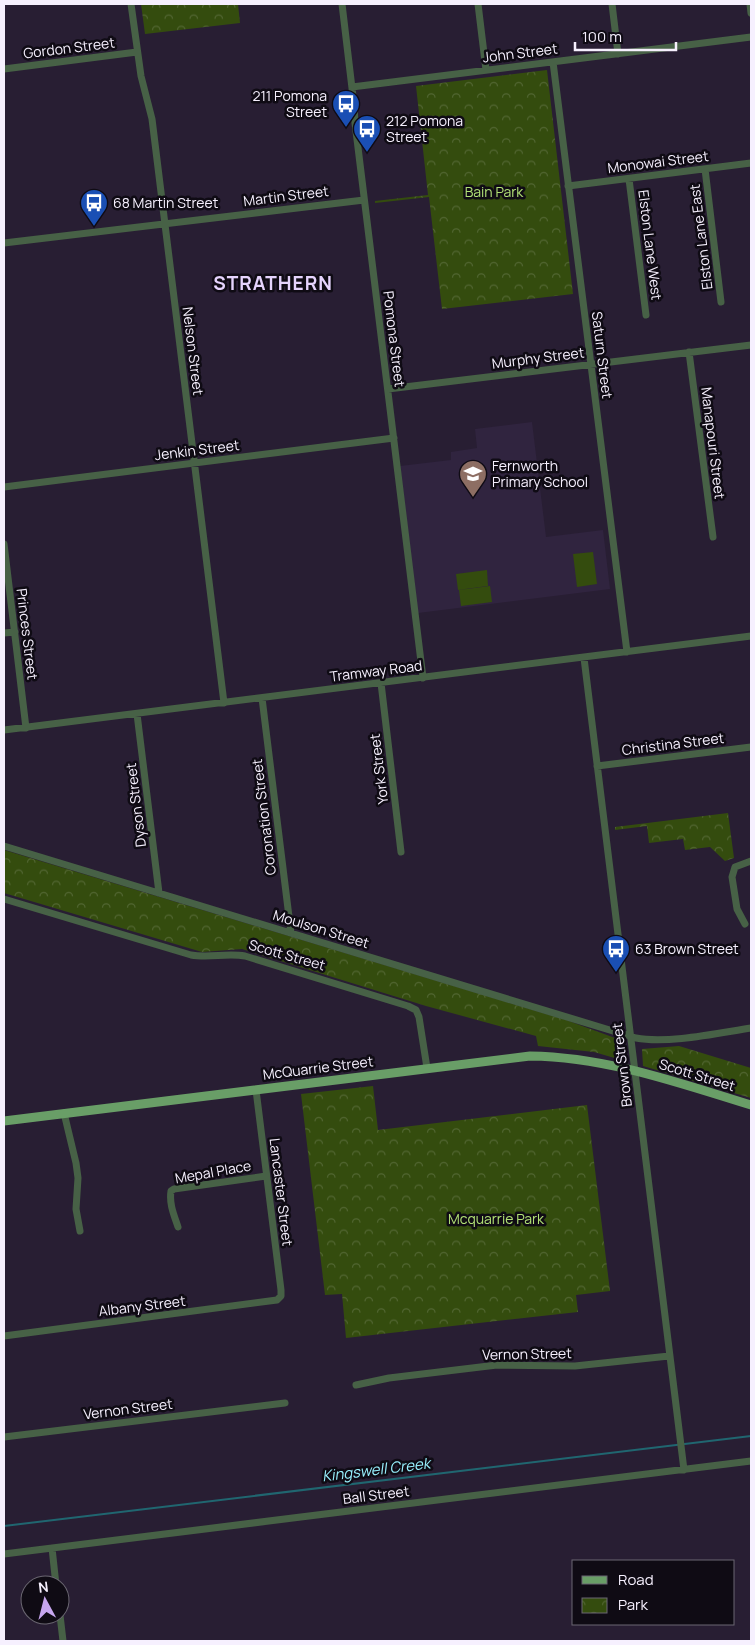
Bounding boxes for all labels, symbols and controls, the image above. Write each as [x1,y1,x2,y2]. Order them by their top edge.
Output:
scale bar [575,20,676,52]
text: 100 m [582,26,622,47]
street label: Gordon Street [22,32,116,63]
street label: John Street [481,38,559,67]
place label: 211 Pomona Street [252,86,327,121]
bus stop icon: 211 Pomona Street [331,89,361,128]
place label: 212 Pomona Street [386,111,463,146]
bus stop icon: 212 Pomona Street [352,114,382,153]
street label: Monowai Street [606,146,710,177]
street label: Martin Street [242,181,330,210]
park label: Bain Park [465,182,524,201]
street label: Elston Lane East [685,183,716,291]
bus stop icon: 68 Martin Street [79,188,109,227]
street label: Elston Lane West [634,189,667,302]
place label: 68 Martin Street [113,193,219,212]
district label: STRATHERN [213,270,333,296]
street label: Pomona Street [379,290,410,389]
street label: Nelson Street [179,306,208,397]
street label: Saturn Street [588,310,617,400]
street label: Murphy Street [491,342,586,373]
street label: Manapouri Street [697,386,730,500]
street label: Jenkin Street [153,435,241,464]
place label: Fernworth Primary School [492,456,588,491]
school or university icon: Fernworth Primary School [458,459,488,498]
street label: Princes Street [12,587,43,681]
street label: Tramway Road [329,655,423,686]
street label: Christina Street [621,728,726,759]
street label: York Street [365,732,392,805]
street label: Coronation Street [247,757,280,876]
street label: Dyson Street [121,762,150,848]
street label: Moulson Street [271,905,372,952]
bus stop icon: 63 Brown Street [601,934,631,973]
street label: Scott Street [247,935,328,975]
place label: 63 Brown Street [635,939,739,958]
street label: Brown Street [607,1022,636,1108]
street label: McQuarrie Street [262,1051,375,1084]
street label: Scott Street [657,1054,738,1095]
street label: Lancaster Street [265,1137,298,1247]
street label: Mepal Place [173,1155,253,1188]
park label: Mcquarrie Park [448,1209,545,1228]
street label: Albany Street [97,1291,187,1320]
street label: Vernon Street [482,1343,572,1364]
street label: Vernon Street [82,1394,174,1423]
water label: Kingswell Creek [321,1452,434,1487]
street label: Ball Street [342,1481,411,1508]
legend [572,1560,735,1625]
text: Road [618,1569,654,1590]
north arrow [20,1575,70,1625]
text: N [37,1577,50,1597]
text: Park [618,1594,648,1615]

